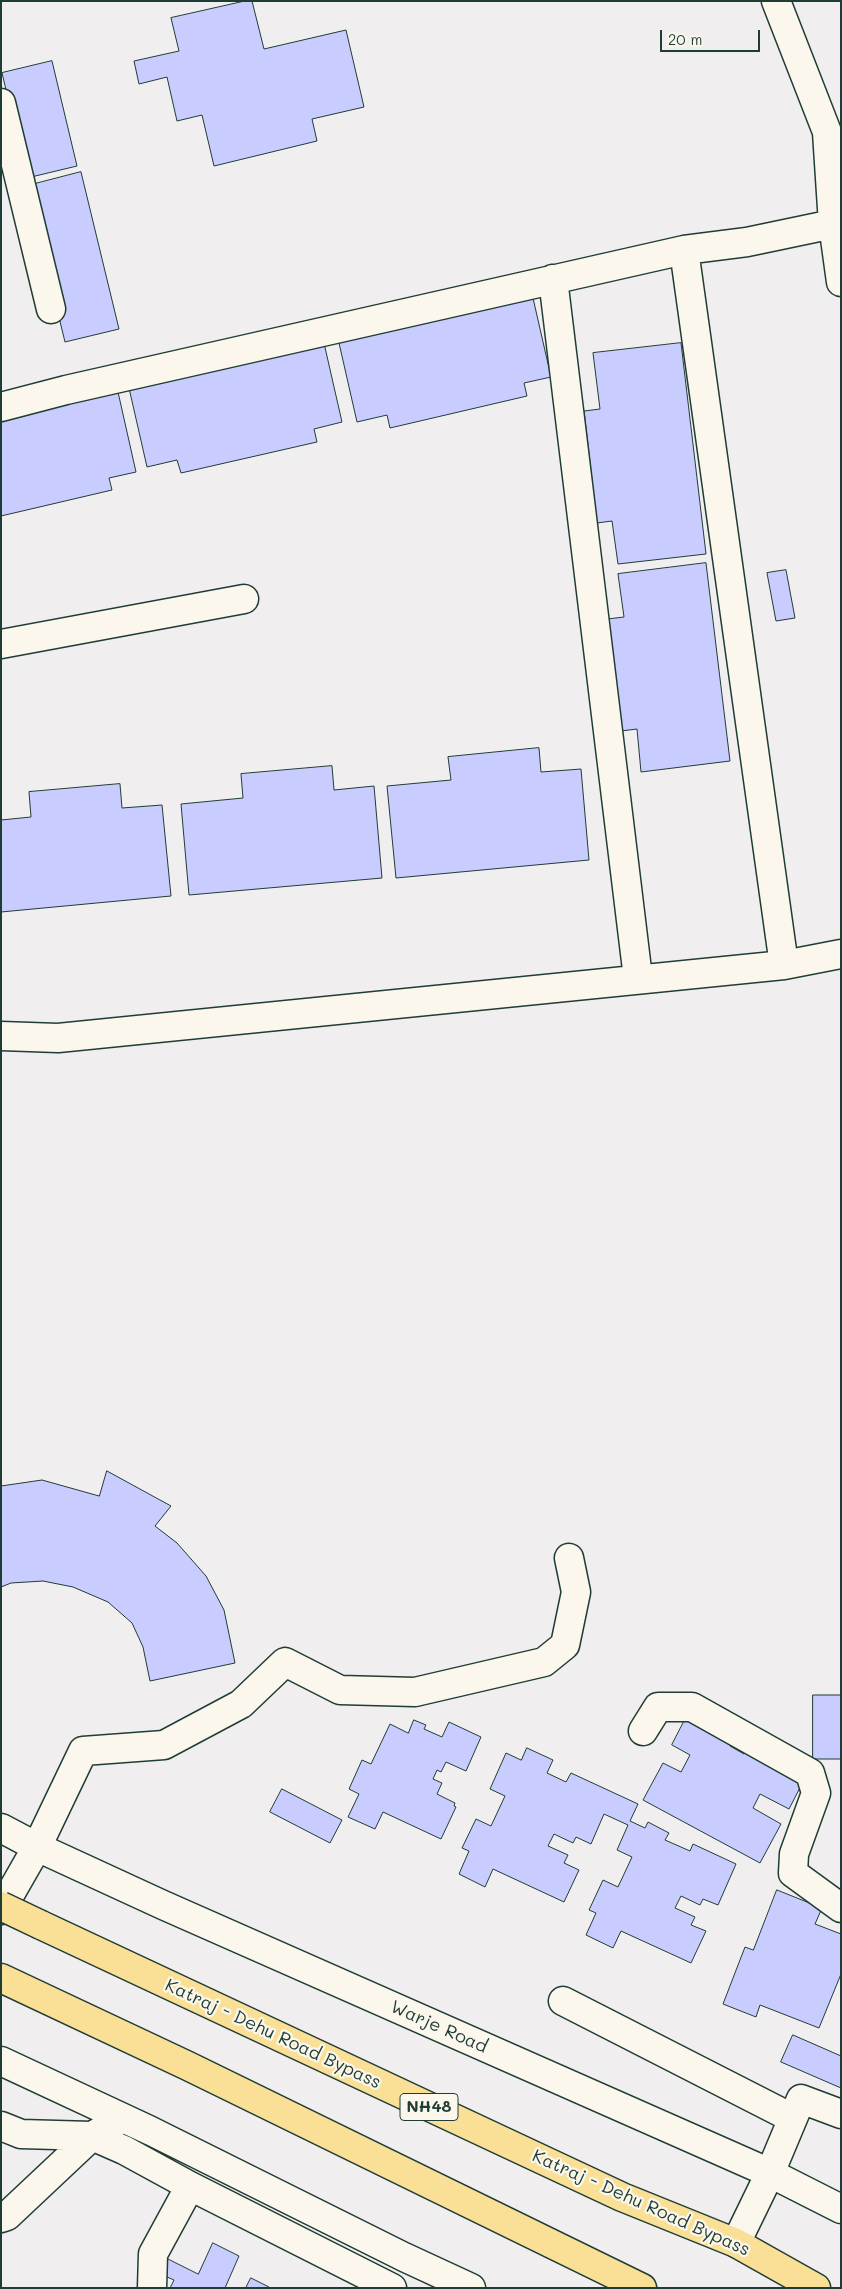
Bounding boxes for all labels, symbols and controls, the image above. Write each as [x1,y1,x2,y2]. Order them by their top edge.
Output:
scale bar [662,20,762,52]
text: 20 m [668,29,702,49]
street label: Katraj - Dehu Road Bypass [162,1974,384,2094]
street label: Warje Road [387,1996,491,2058]
road number: NH48 [400,2094,458,2120]
street label: Katraj - Dehu Road Bypass [529,2145,753,2261]

